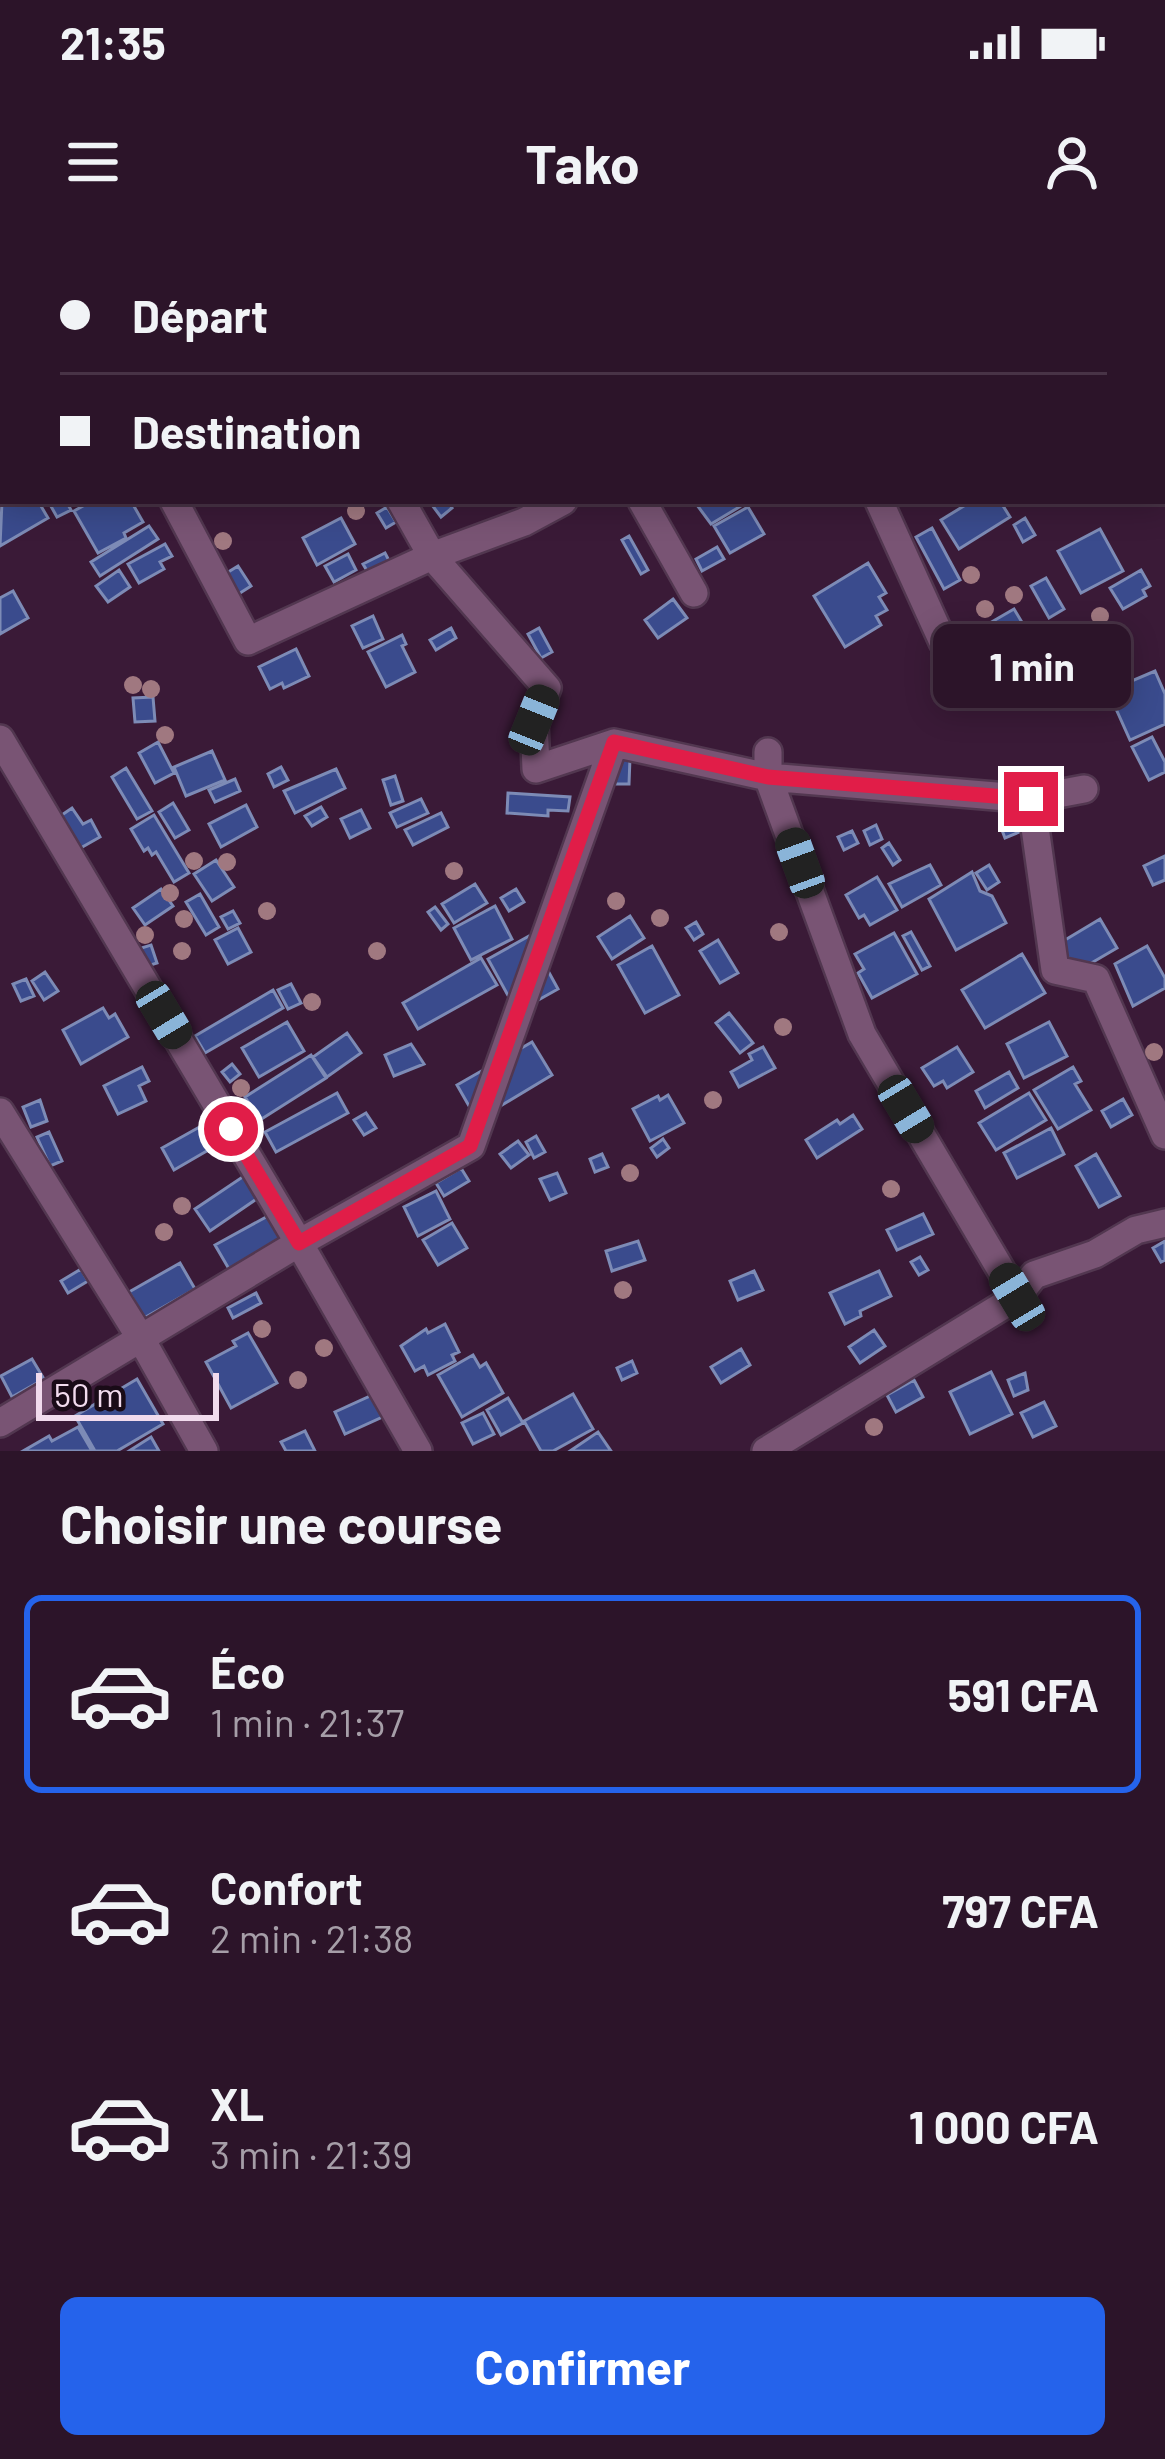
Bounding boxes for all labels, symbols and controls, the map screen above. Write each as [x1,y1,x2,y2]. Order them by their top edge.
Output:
text: 21:35 [60,15,166,69]
icon: menu [60,129,126,195]
icon: person [1039,129,1105,195]
text: Tako [525,130,640,195]
text: Départ [132,288,268,342]
text: Destination [132,404,361,458]
callout: 1 min [932,625,1130,709]
text: 1 min [989,642,1075,689]
car [504,680,564,760]
route end [1004,772,1058,826]
car [771,823,829,903]
car [130,975,198,1055]
car [872,1069,940,1149]
route start [204,1102,258,1156]
car [983,1257,1051,1337]
scale bar [36,1367,219,1420]
text: 50 m [54,1374,124,1414]
text: Choisir une course [60,1490,503,1555]
icon: car [66,1640,174,1748]
text: Éco [210,1644,285,1698]
text: 591 CFA [948,1667,1099,1721]
text: 1 min · 21:37 [210,1698,404,1745]
icon: car [66,1856,174,1964]
text: Confort [210,1860,363,1914]
text: 797 CFA [942,1883,1099,1937]
text: 2 min · 21:38 [210,1914,413,1961]
icon: car [66,2072,174,2180]
text: XL [210,2076,264,2130]
text: 1 000 CFA [909,2099,1099,2153]
text: 3 min · 21:39 [210,2130,413,2177]
button: Confirmer [60,2297,1105,2435]

